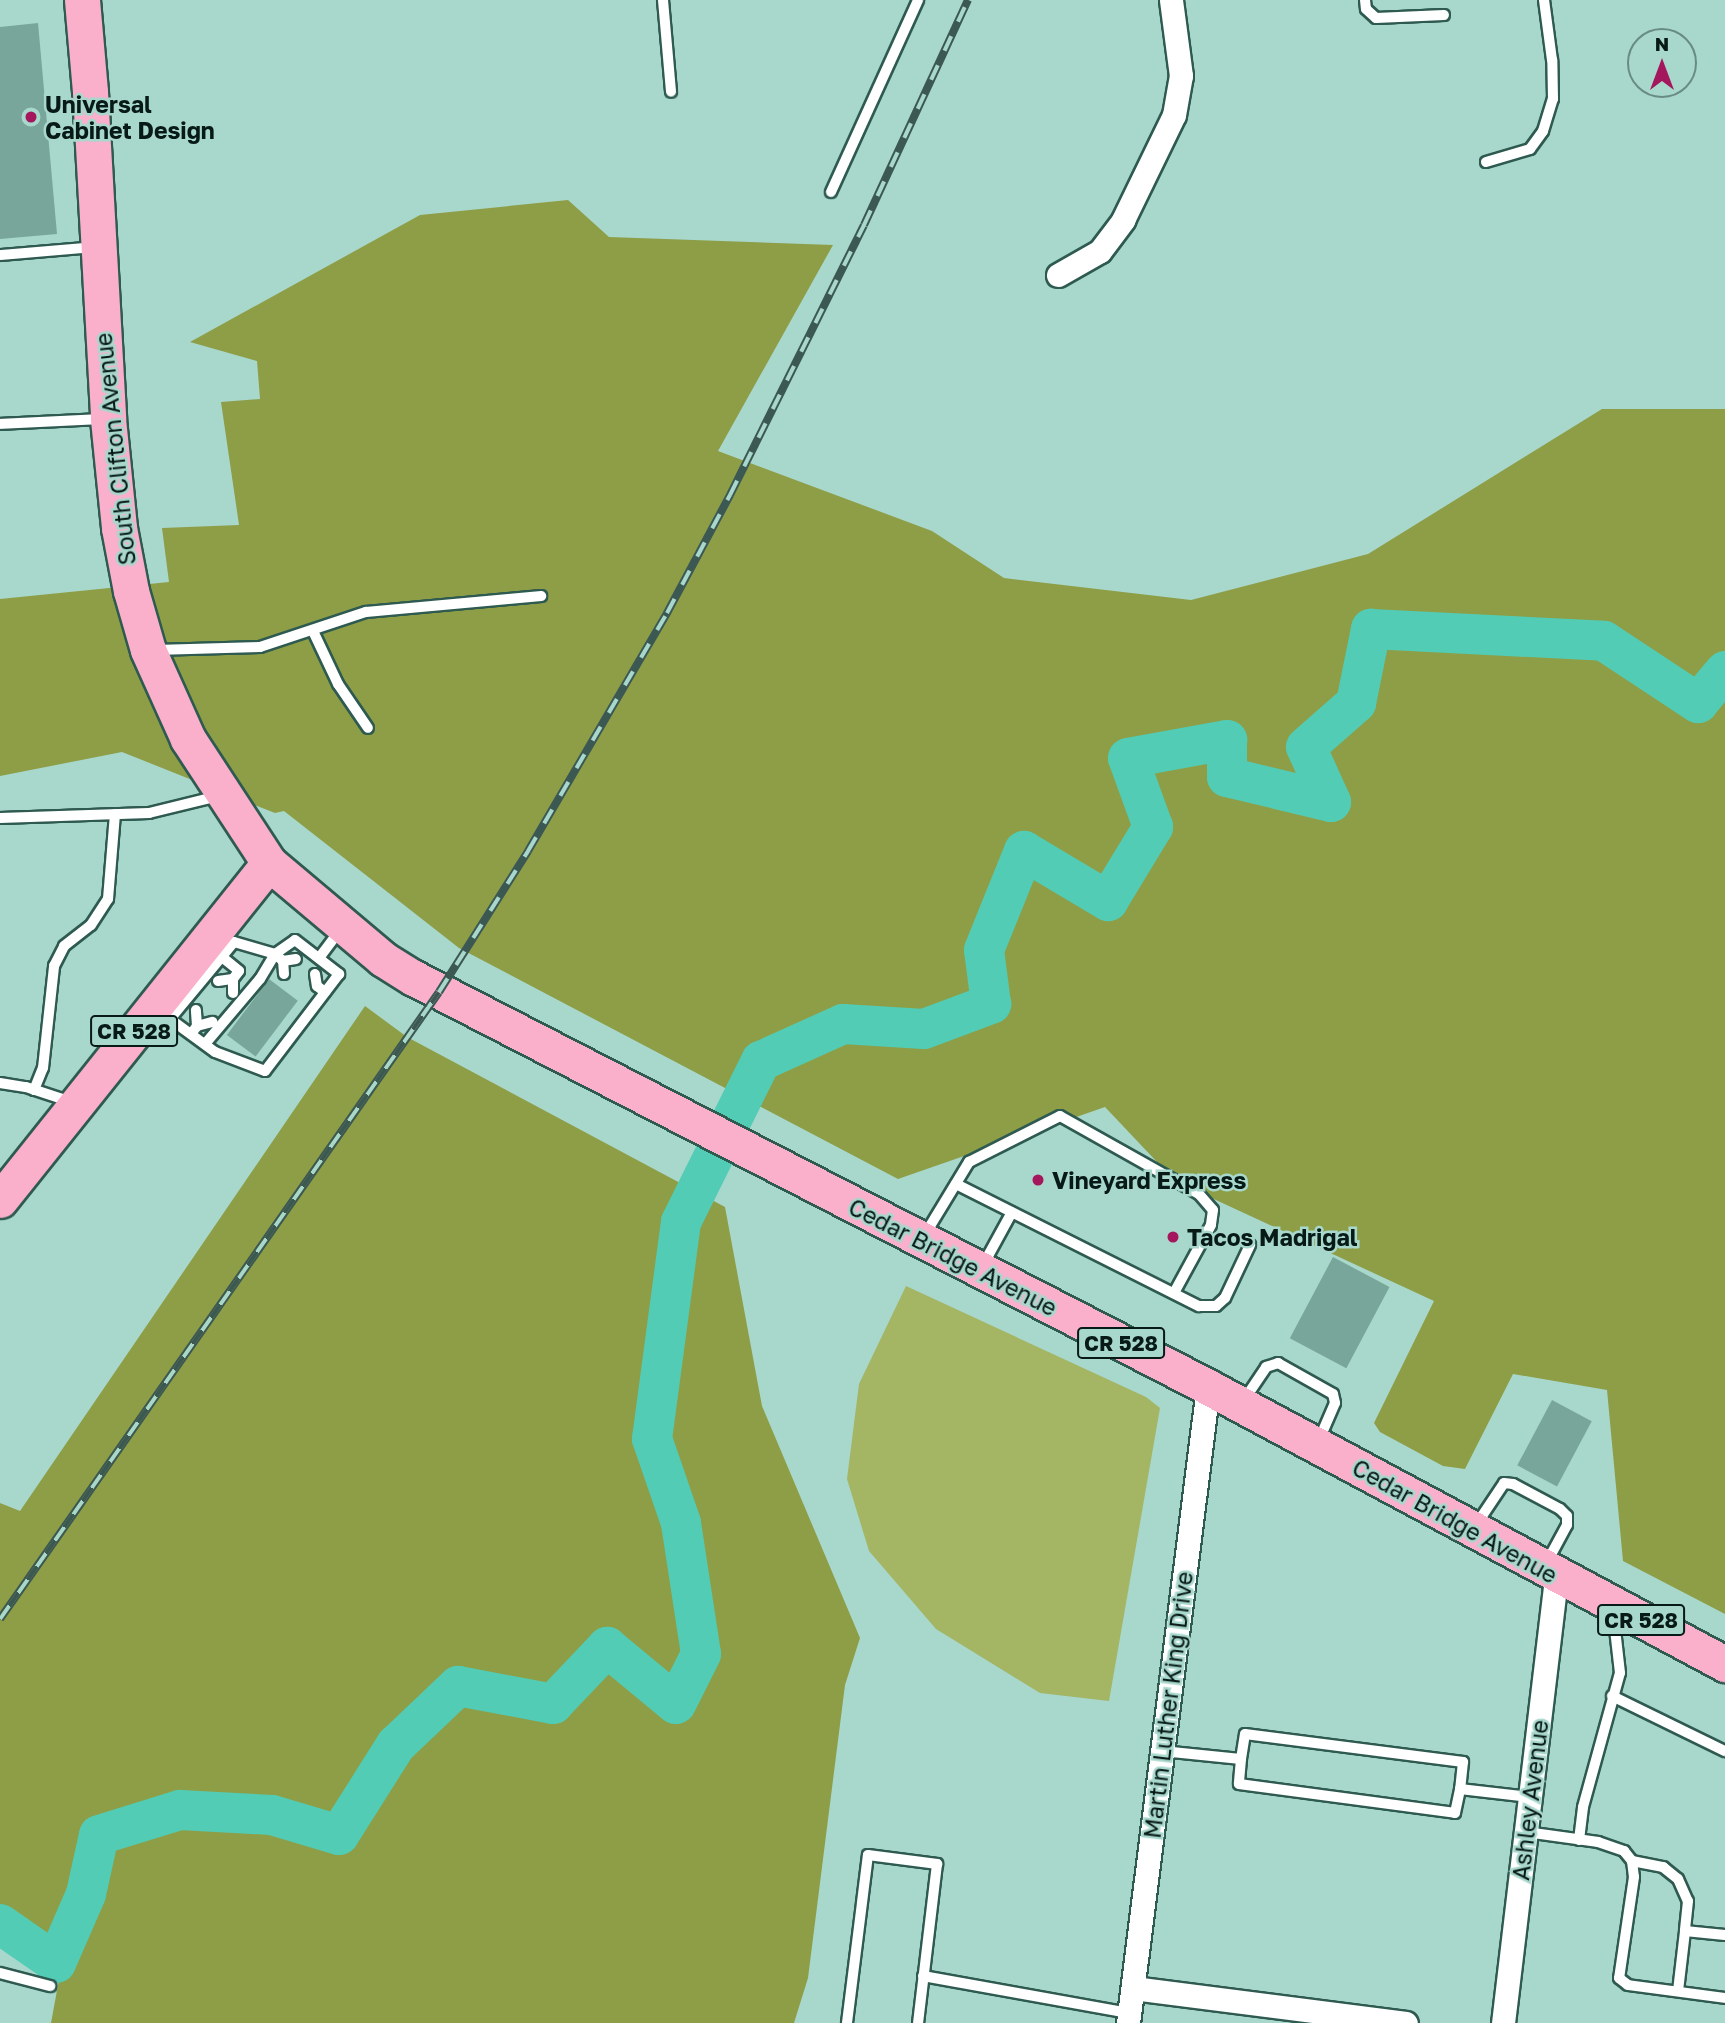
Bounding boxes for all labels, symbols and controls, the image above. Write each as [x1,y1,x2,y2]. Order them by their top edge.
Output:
north arrow [1627,28,1697,98]
text: N [1655,32,1669,55]
place label: Universal Cabinet Design [45,90,215,144]
marker: Universal Cabinet Design [23,109,39,125]
street label: South Clifton Avenue [89,331,141,567]
road number: CR 528 [88,1014,180,1048]
place label: Vineyard Express [1052,1166,1246,1194]
marker: Vineyard Express [1030,1172,1046,1188]
street label: Cedar Bridge Avenue [844,1193,1062,1321]
place label: Tacos Madrigal [1187,1223,1358,1251]
marker: Tacos Madrigal [1165,1229,1181,1245]
road number: CR 528 [1076,1326,1166,1360]
street label: Cedar Bridge Avenue [1348,1453,1562,1589]
street label: Martin Luther King Drive [1138,1570,1198,1840]
road number: CR 528 [1596,1602,1686,1638]
street label: Ashley Avenue [1506,1718,1554,1882]

